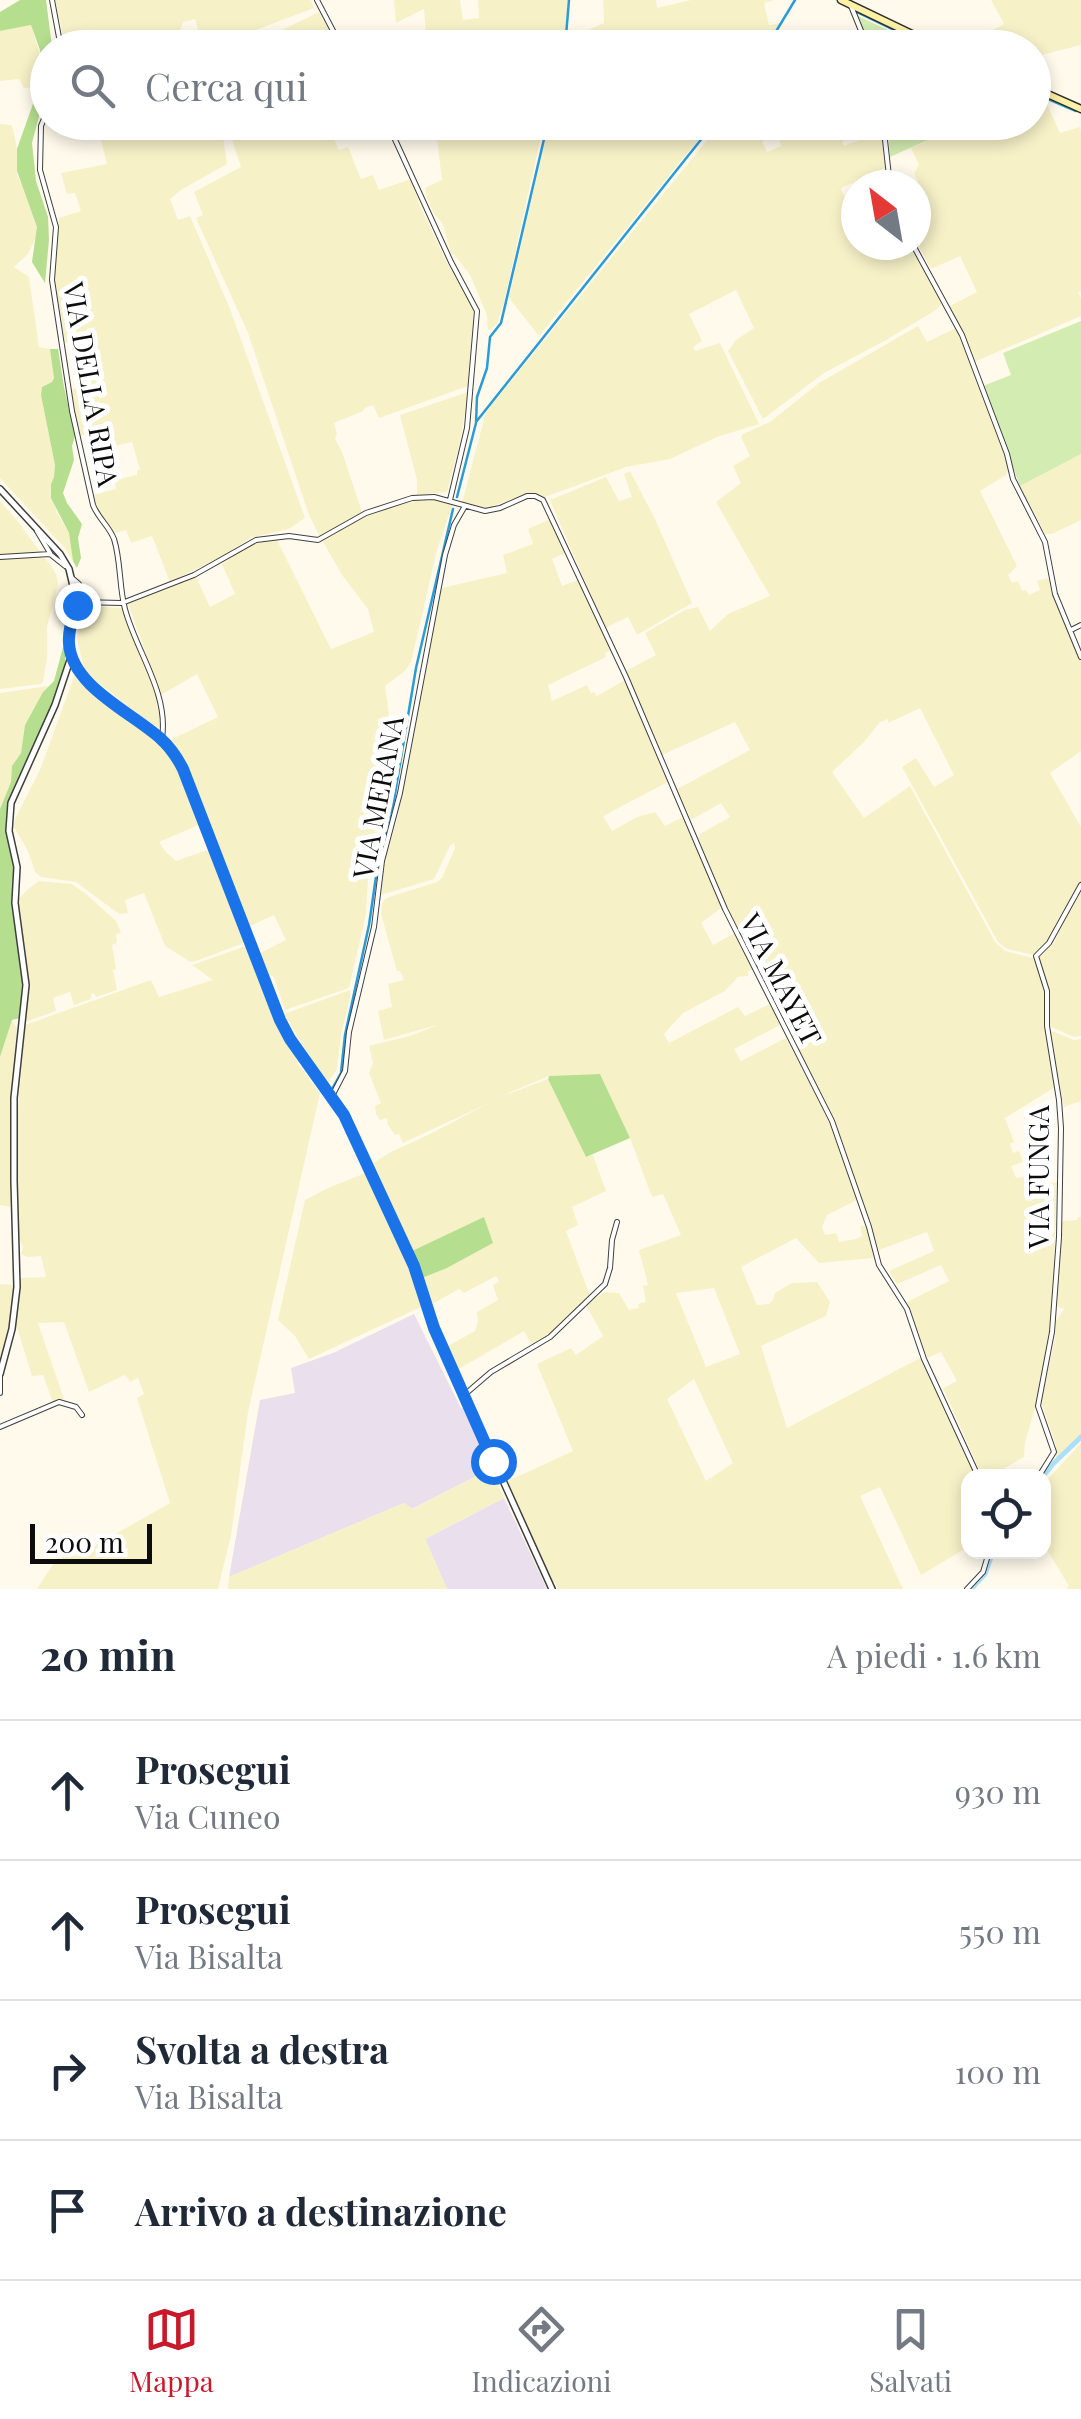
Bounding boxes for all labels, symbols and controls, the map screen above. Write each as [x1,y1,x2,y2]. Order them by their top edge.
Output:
search box [30,30,1051,140]
icon: search [65,58,120,113]
text: Cerca qui [145,60,308,111]
north arrow [841,170,931,260]
street label: VIA DELLA RIPA [56,278,128,489]
route end [55,583,101,629]
street label: VIA MERANA [343,712,411,883]
street label: VIA MAYET [733,906,831,1051]
street label: VIA FUNGA [1019,1105,1056,1250]
route start [471,1439,517,1485]
map controls [961,1469,1051,1559]
button: locate [961,1469,1051,1559]
scale bar [30,1519,152,1564]
text: 200 m [45,1523,124,1560]
text: 20 min [40,1626,176,1682]
text: A piedi · 1.6 km [827,1633,1041,1676]
text: Prosegui [135,1743,291,1794]
icon: ahead [40,1763,95,1818]
text: 930 m [955,1769,1041,1812]
text: Via Cuneo [135,1794,281,1837]
text: Prosegui [135,1883,291,1934]
icon: ahead [40,1903,95,1958]
text: 550 m [959,1909,1041,1952]
text: Via Bisalta [135,1934,283,1977]
text: Svolta a destra [135,2023,389,2074]
icon: right [40,2043,95,2098]
text: 100 m [954,2049,1041,2092]
text: Via Bisalta [135,2074,283,2117]
icon: arrive [40,2183,95,2238]
text: Arrivo a destinazione [135,2185,507,2236]
tab: Mappa [129,2302,214,2399]
tab: Indicazioni [471,2302,612,2399]
tab: Salvati [869,2302,952,2399]

